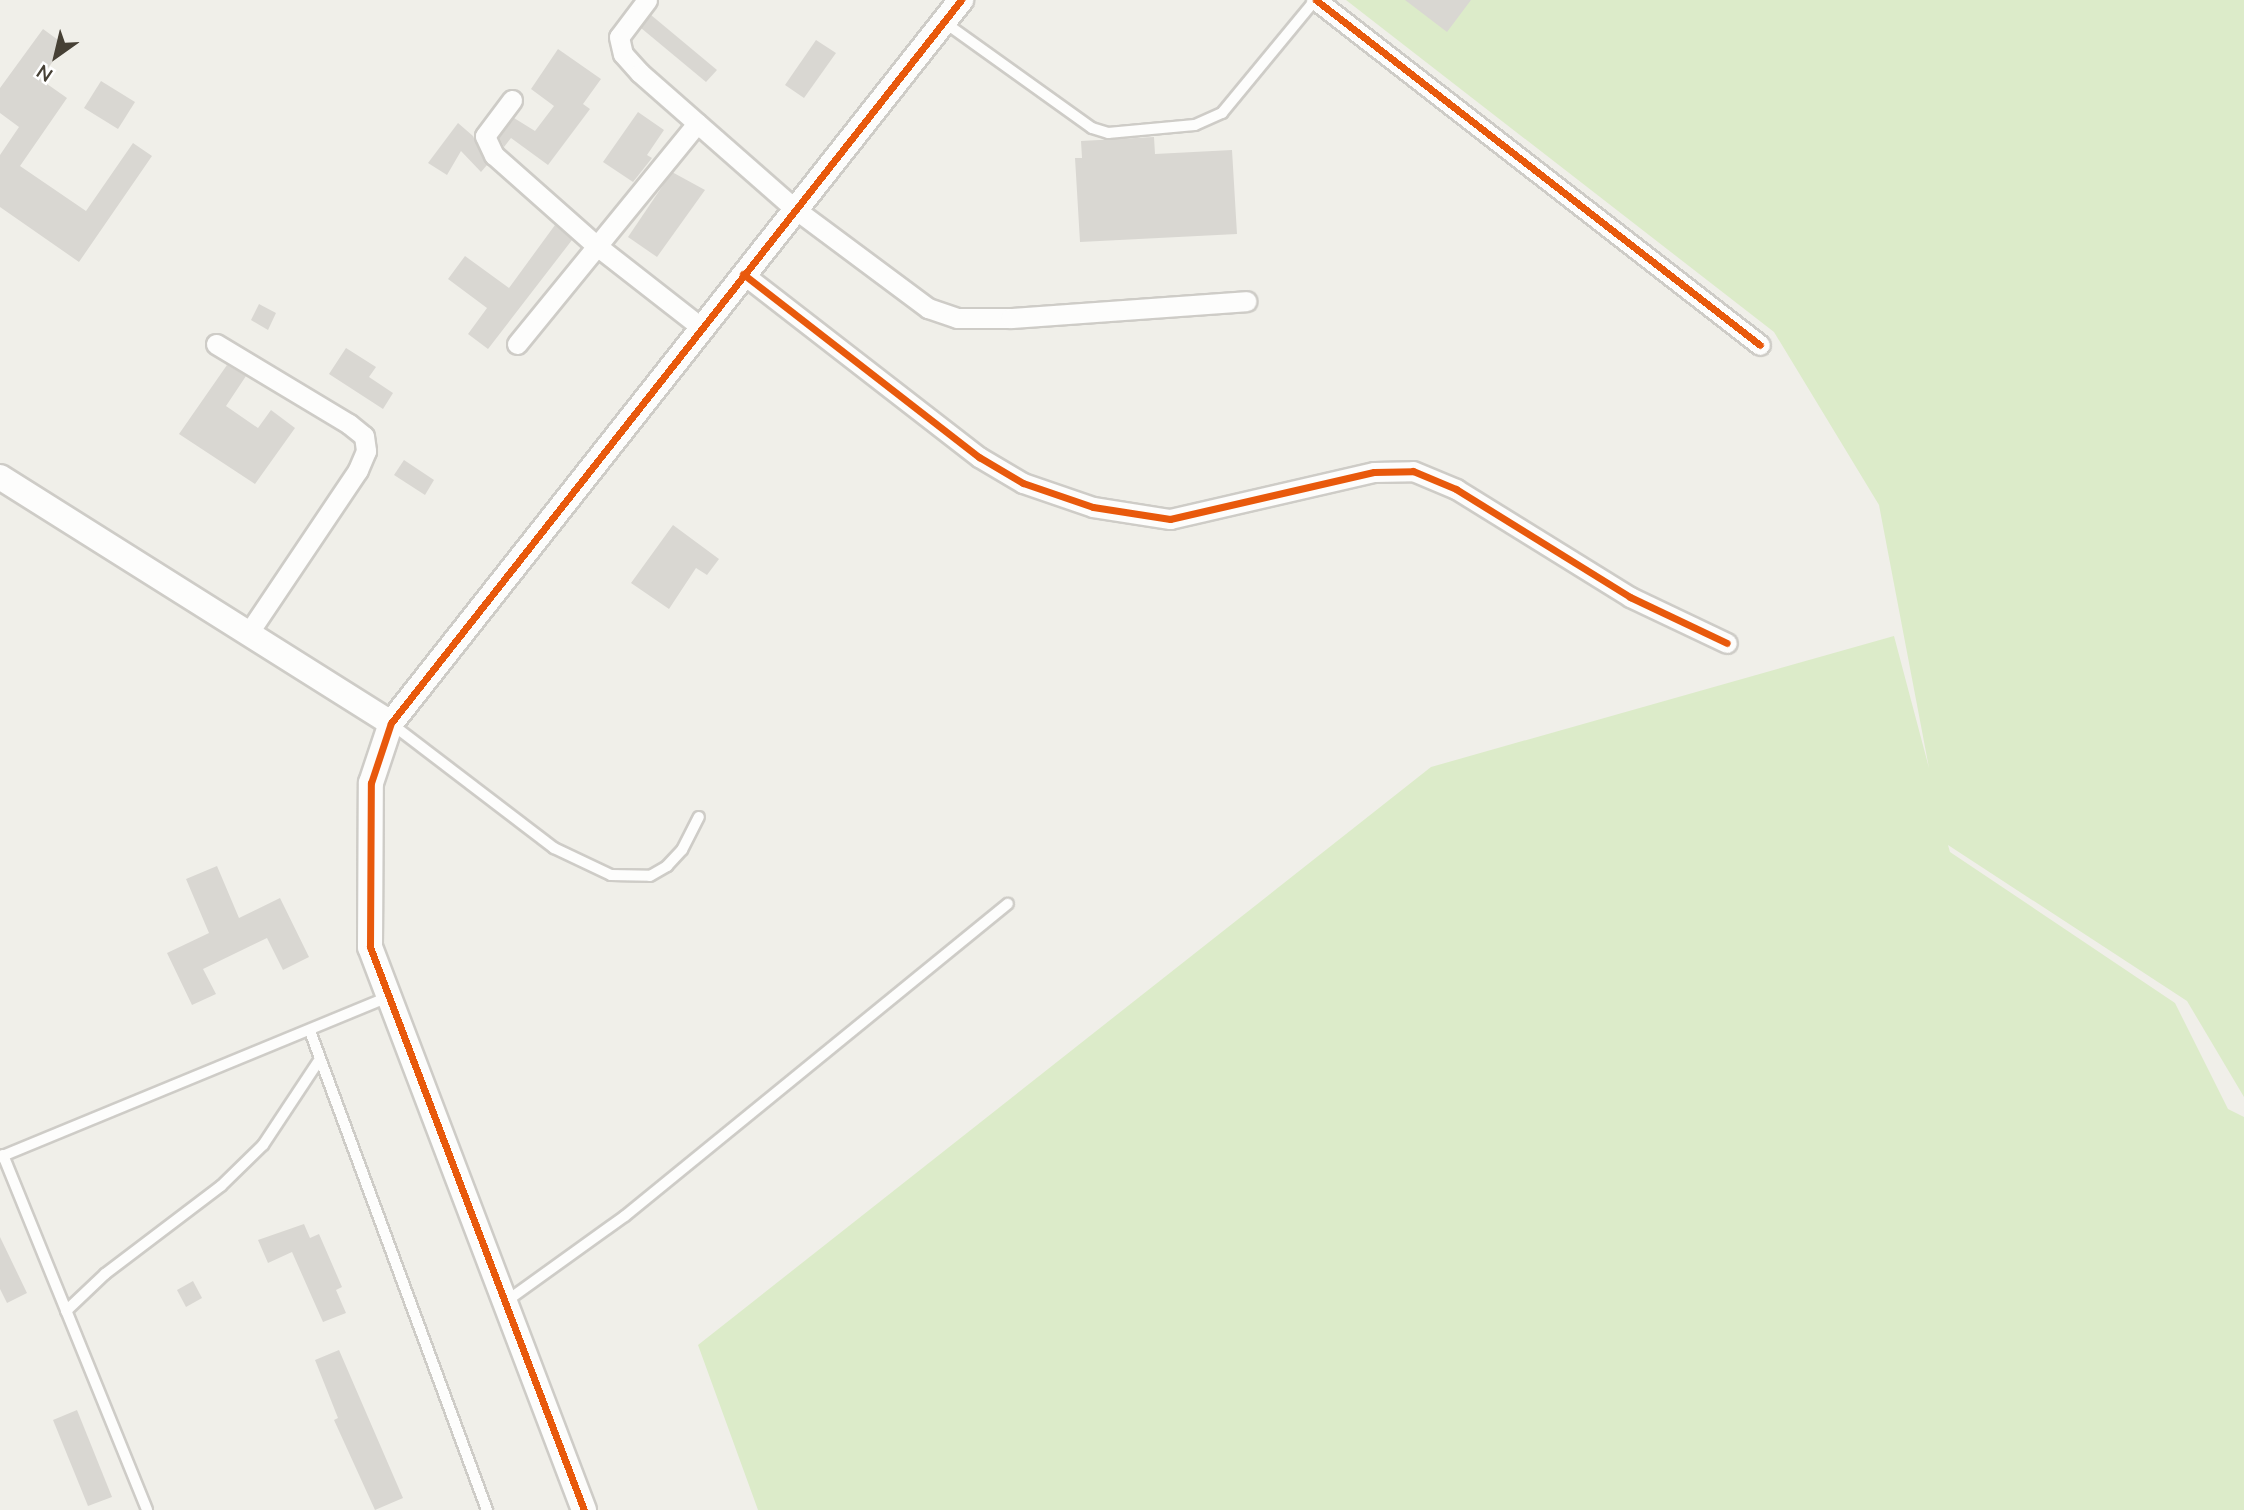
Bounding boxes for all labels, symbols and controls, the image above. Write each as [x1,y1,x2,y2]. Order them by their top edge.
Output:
north arrow [21,21,91,91]
text: N [32,59,57,87]

